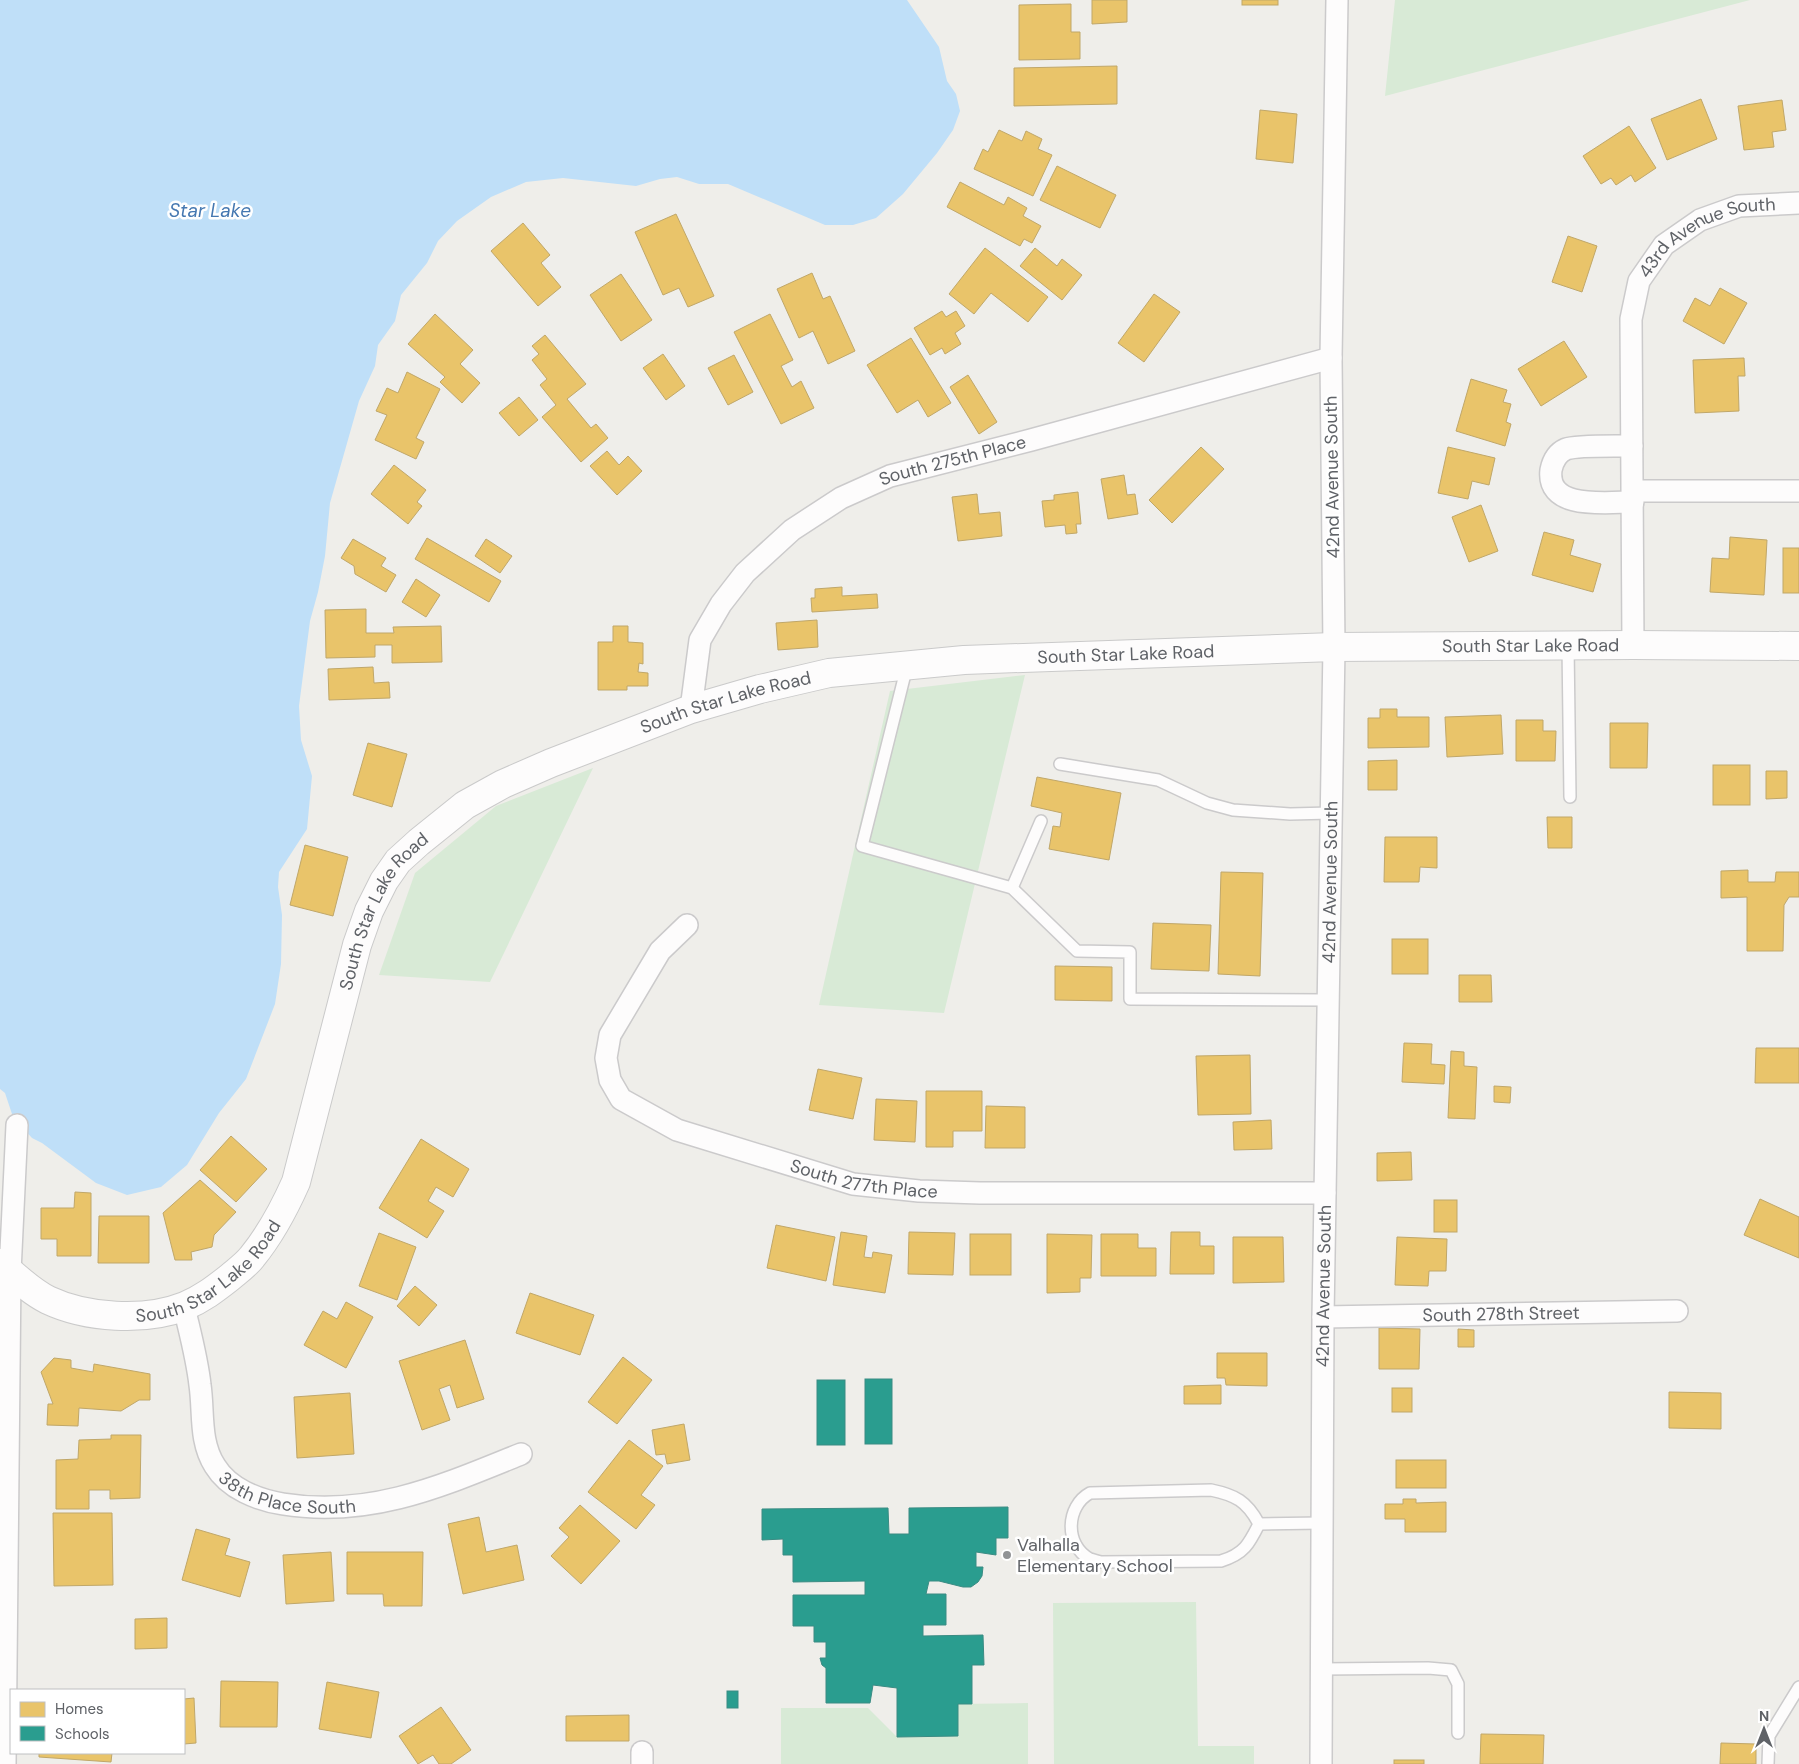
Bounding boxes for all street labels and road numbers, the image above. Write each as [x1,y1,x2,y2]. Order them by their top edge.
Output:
street label: 43rd Avenue South [1633,192,1776,282]
street label: 42nd Avenue South [1319,396,1345,558]
street label: South 275th Place [875,430,1029,491]
street label: South Star Lake Road [1442,633,1619,658]
street label: South Star Lake Road [1037,639,1215,669]
street label: South Star Lake Road [637,666,813,739]
street label: 42nd Avenue South [1317,801,1343,964]
street label: South Star Lake Road [334,827,433,993]
street label: South 277th Place [787,1153,938,1204]
street label: 42nd Avenue South [1311,1204,1337,1367]
street label: South Star Lake Road [135,1215,286,1328]
street label: South 278th Street [1422,1301,1580,1327]
street label: 38th Place South [213,1466,357,1519]

